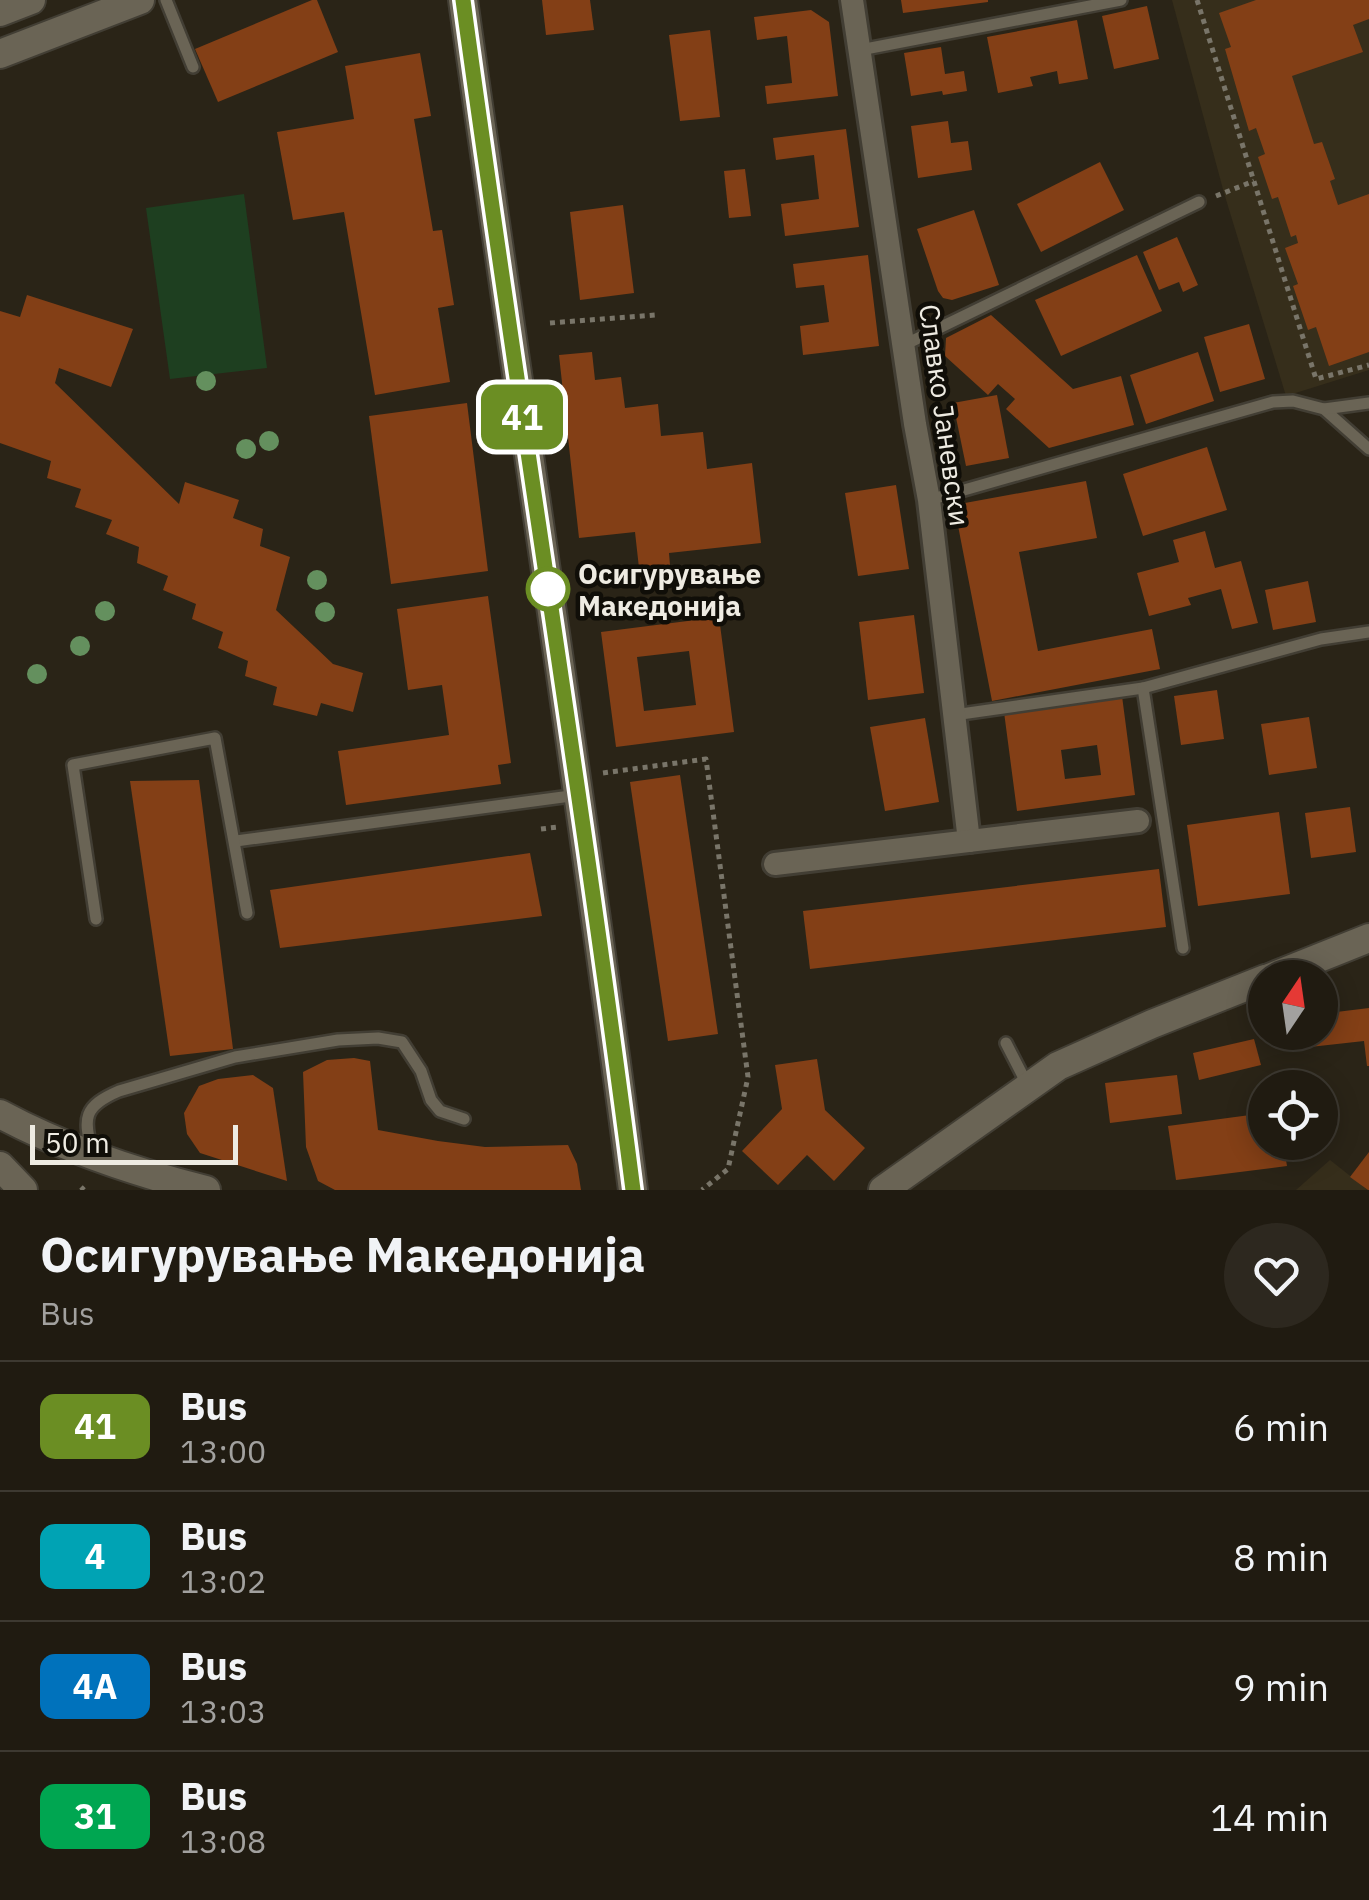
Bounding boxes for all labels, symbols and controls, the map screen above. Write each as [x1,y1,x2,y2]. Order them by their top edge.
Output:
street label: Славко Јаневски [911,302,979,528]
line badge: 41 [477,384,567,450]
text: 41 [501,394,543,440]
place label: Осигурување Македонија [578,555,761,624]
marker: Осигурување Македонија [527,568,569,610]
north arrow [1248,960,1338,1050]
map controls [1248,960,1338,1160]
button: locate [1248,1070,1338,1160]
scale bar [30,1120,238,1164]
text: 50 m [45,1124,110,1161]
text: Осигурување Македонија [40,1223,645,1285]
button: heart [1224,1223,1329,1328]
text: Bus [40,1292,95,1334]
text: Bus [180,1381,247,1430]
text: 6 min [1233,1402,1329,1451]
text: 41 [74,1403,116,1449]
text: 13:00 [180,1430,266,1472]
text: Bus [180,1511,247,1560]
text: 8 min [1233,1532,1329,1581]
text: 4 [84,1533,106,1579]
text: 13:02 [180,1560,266,1602]
text: Bus [180,1641,247,1690]
text: 9 min [1233,1662,1329,1711]
text: 4A [73,1663,117,1709]
text: 13:03 [180,1690,266,1732]
text: Bus [180,1771,247,1820]
text: 14 min [1210,1792,1329,1841]
text: 31 [74,1793,116,1839]
text: 13:08 [180,1820,266,1862]

